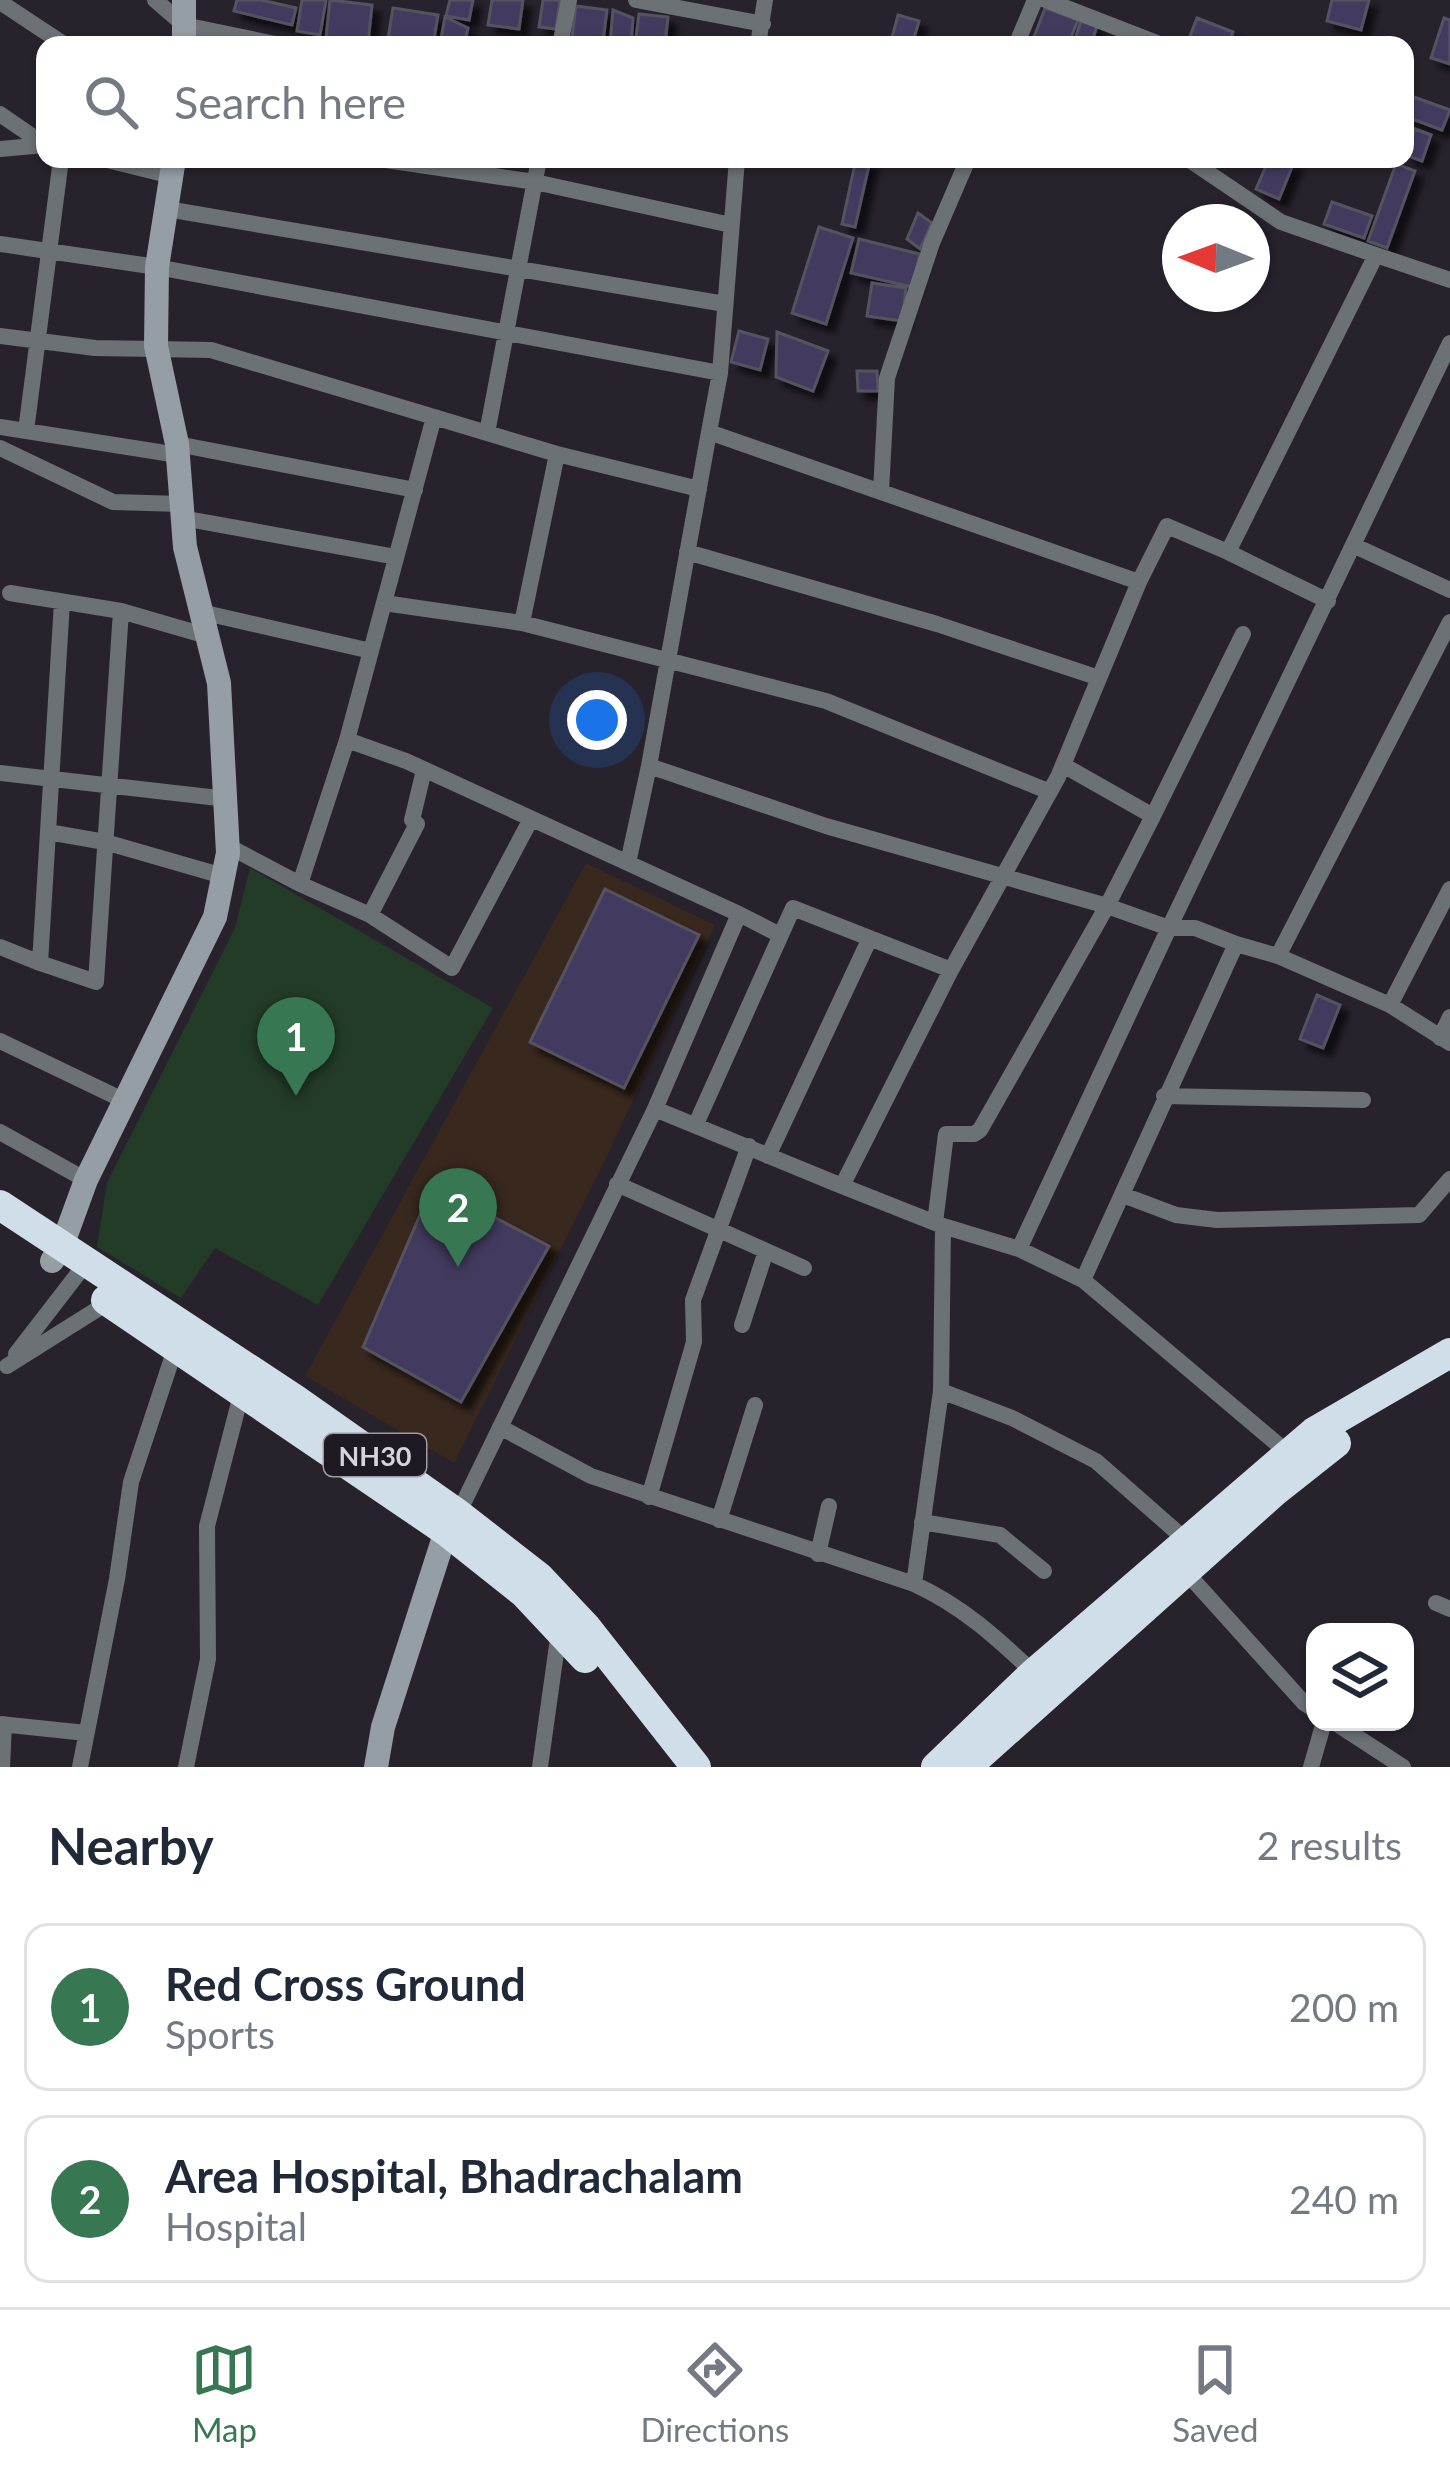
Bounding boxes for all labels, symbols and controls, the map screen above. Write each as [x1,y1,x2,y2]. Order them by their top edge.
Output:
search box [36,36,1414,168]
icon: search [78,69,144,135]
text: Search here [174,75,406,129]
north arrow [1162,204,1270,312]
your location [567,690,627,750]
pin: 1 [257,997,335,1096]
pin: 2 [419,1168,497,1267]
road number: NH30 [324,1434,426,1476]
map controls [1306,1623,1414,1731]
button: layers [1306,1623,1414,1731]
text: Nearby [48,1815,214,1876]
text: 2 results [1257,1822,1402,1868]
text: Red Cross Ground [165,1957,526,2011]
text: 1 [79,1984,101,2030]
text: 200 m [1289,1984,1399,2030]
text: Sports [165,2011,275,2057]
text: Area Hospital, Bhadrachalam [165,2149,743,2203]
text: 2 [79,2176,101,2222]
text: 240 m [1289,2176,1399,2222]
text: Hospital [165,2203,307,2249]
tab: Map [191,2337,257,2449]
tab: Directions [640,2337,789,2449]
tab: Saved [1172,2337,1259,2449]

